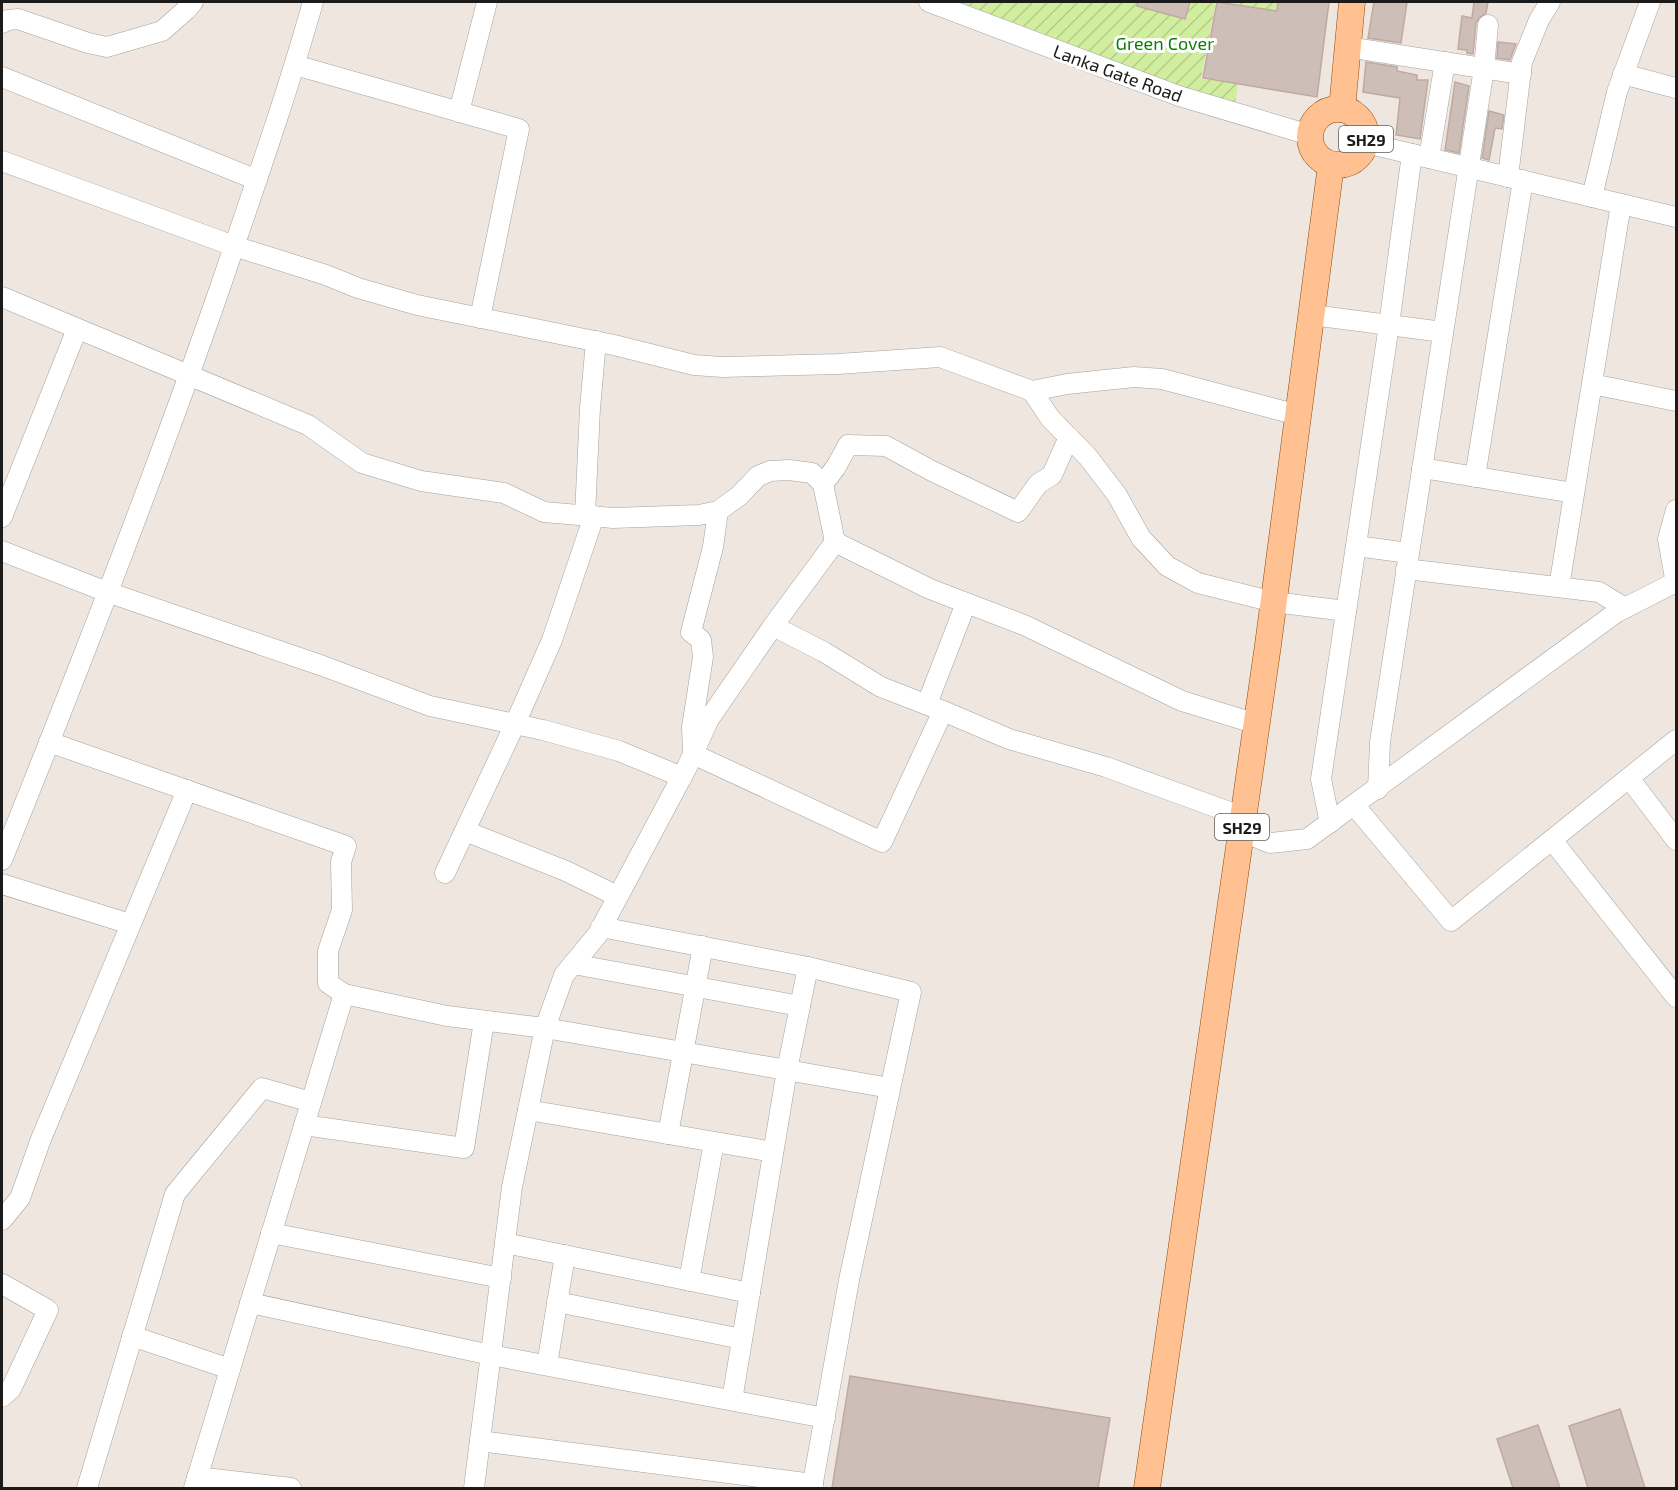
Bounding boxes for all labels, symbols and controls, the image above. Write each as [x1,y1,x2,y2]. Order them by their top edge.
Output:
park label: Green Cover [1116,32,1214,54]
street label: Lanka Gate Road [1050,39,1186,107]
road number: SH29 [1339,126,1393,152]
road number: SH29 [1215,814,1269,840]

